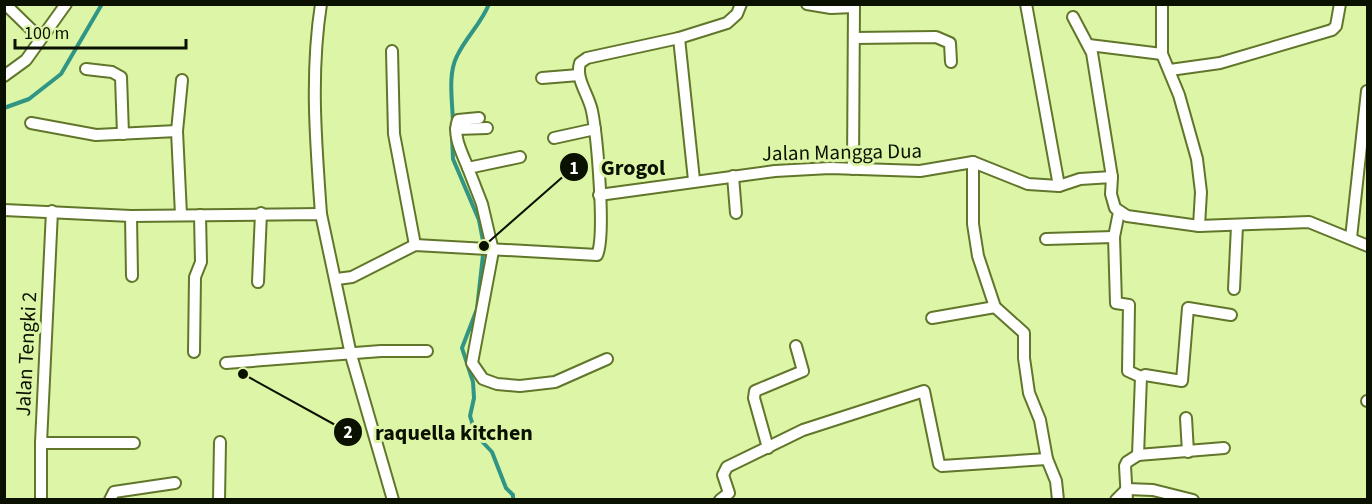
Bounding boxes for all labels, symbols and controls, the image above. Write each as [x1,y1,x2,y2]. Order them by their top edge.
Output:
scale bar [15,12,186,50]
text: 100 m [24,21,69,46]
street label: Jalan Mangga Dua [762,136,922,168]
callout: Grogol [559,147,677,187]
text: Grogol [601,152,666,184]
text: 1 [569,156,579,181]
street label: Jalan Tengki 2 [8,291,44,417]
callout: raquella kitchen [333,412,545,452]
text: raquella kitchen [375,417,533,449]
text: 2 [343,420,353,445]

